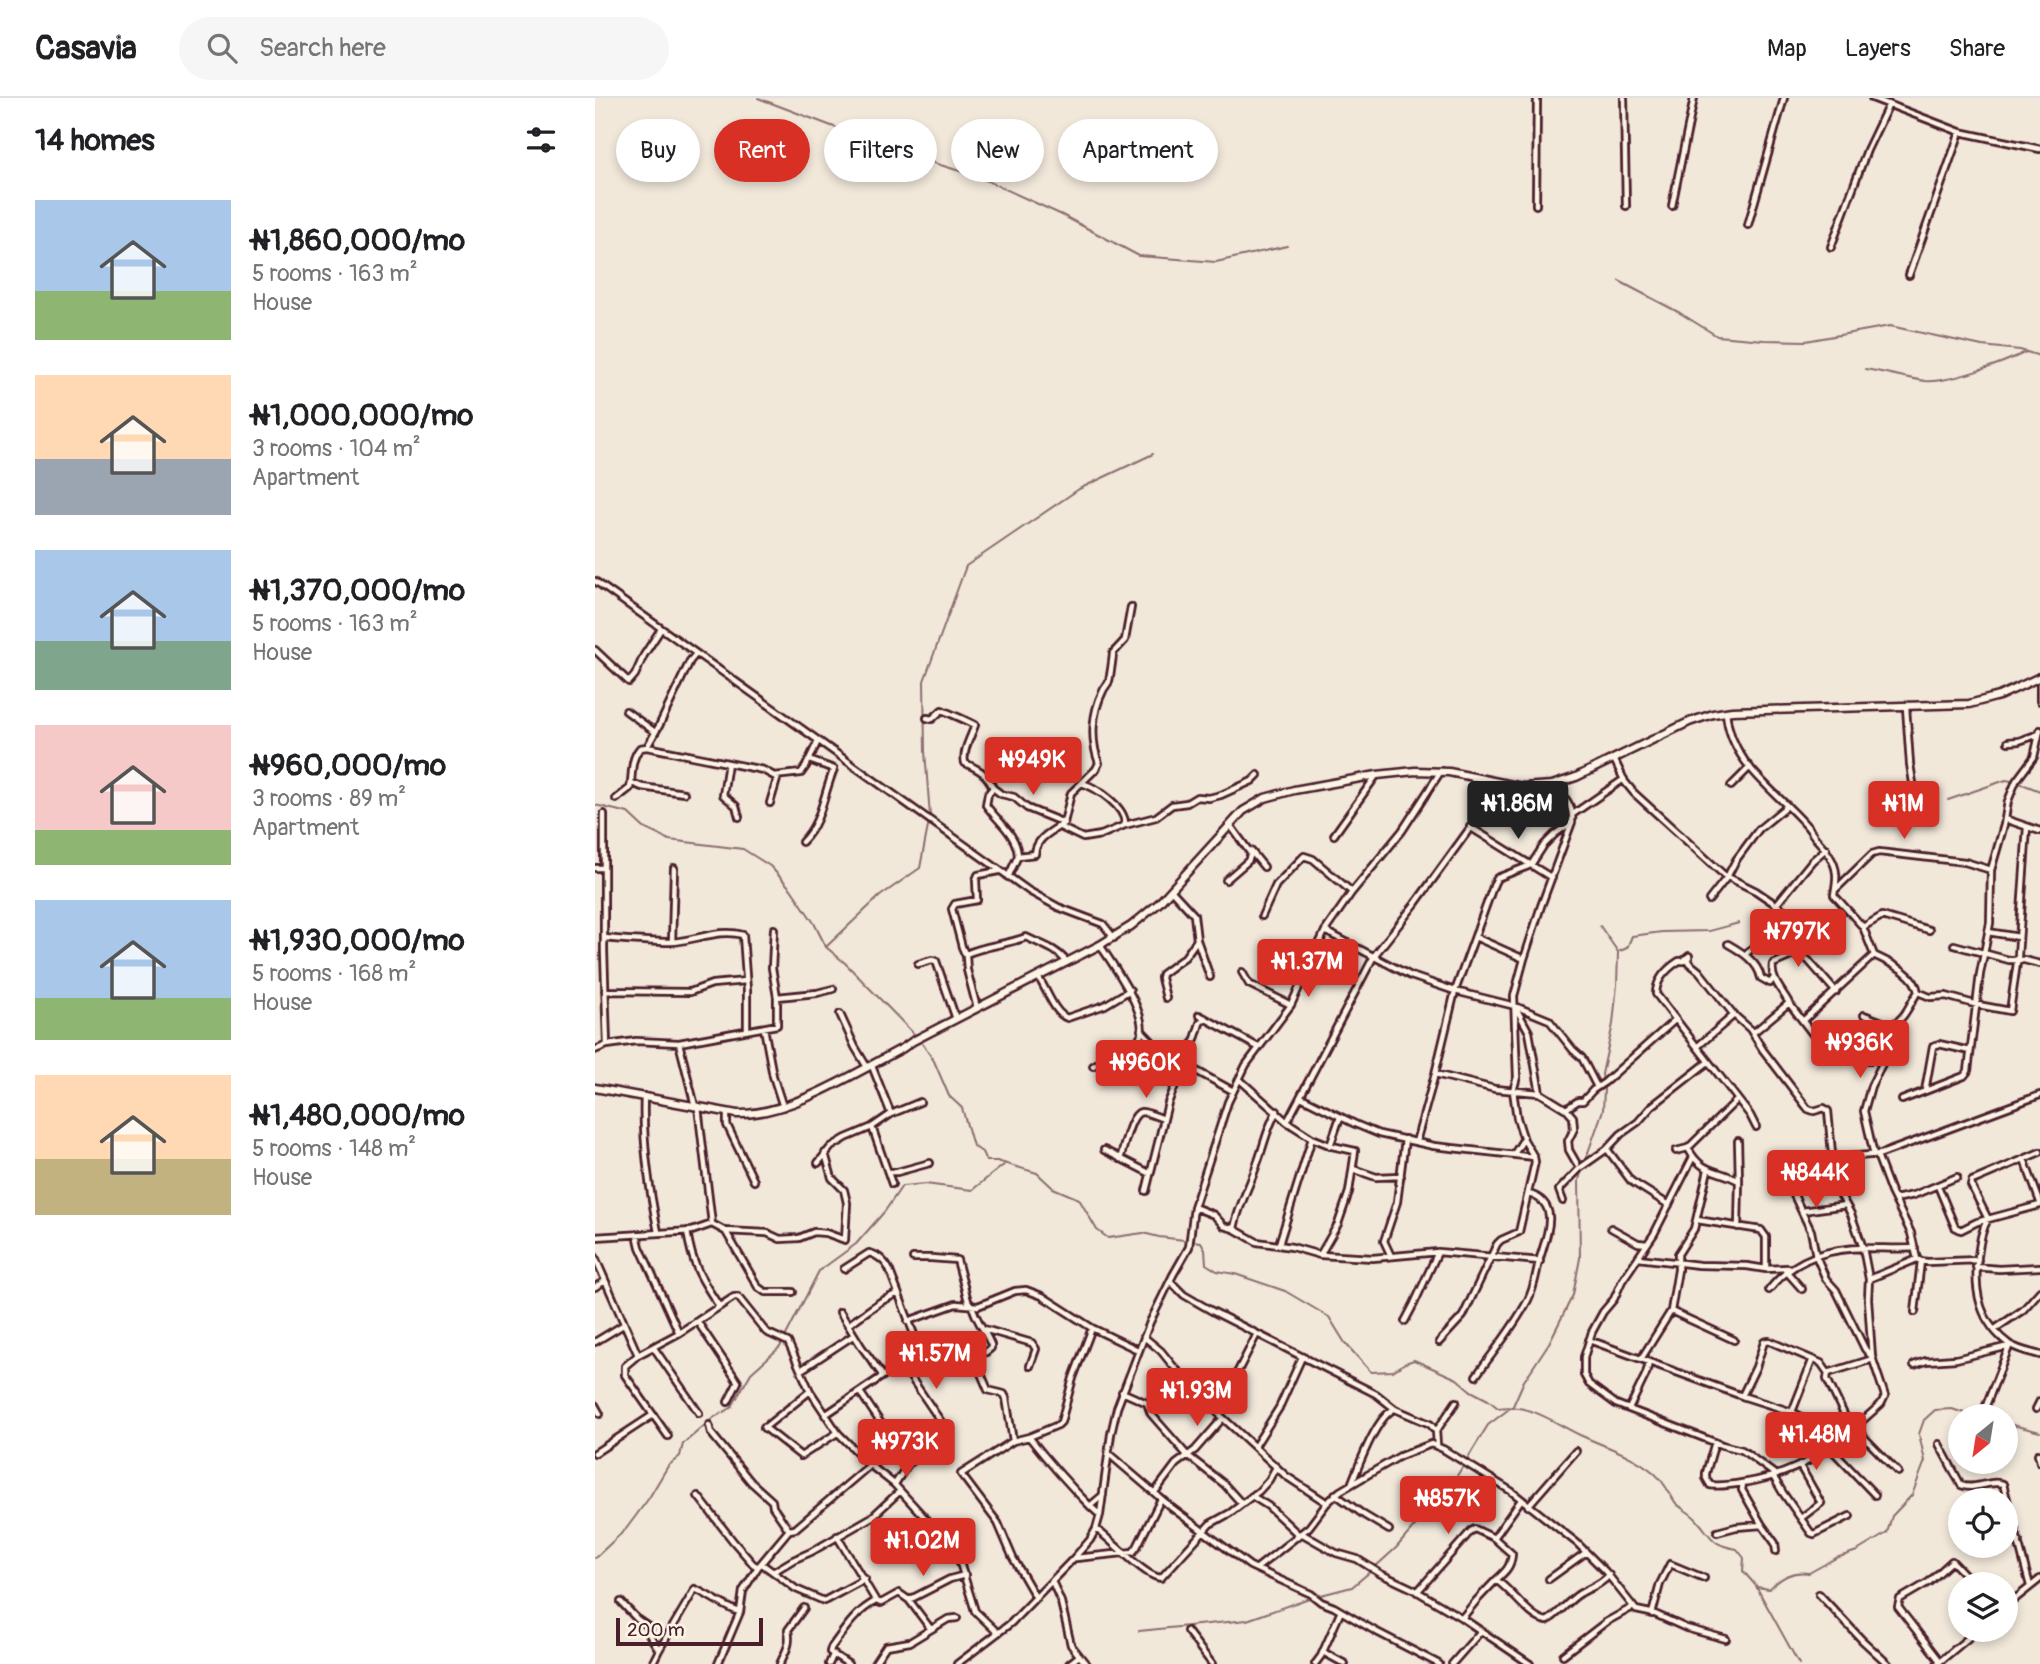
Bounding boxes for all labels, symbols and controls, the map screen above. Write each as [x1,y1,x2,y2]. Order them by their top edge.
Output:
search box [179,17,669,80]
text: Casavia [35,28,137,69]
icon: search [203,29,241,67]
text: Search here [259,32,386,64]
text: Map [1767,34,1807,63]
text: Layers [1845,34,1911,63]
text: Share [1949,34,2005,63]
chip: Buy [616,119,700,182]
chip: Rent [714,119,810,182]
chip: Filters [824,119,937,182]
chip: New [951,119,1044,182]
chip: Apartment [1058,119,1218,182]
icon: filters [522,121,560,159]
text: 14 homes [35,122,155,159]
text: ₦1,860,000/mo [252,222,465,259]
icon: home [91,228,175,312]
text: 5 rooms · 163 m² [252,259,418,288]
text: House [252,288,312,317]
text: ₦1,000,000/mo [252,397,473,434]
icon: home [91,403,175,487]
text: 3 rooms · 104 m² [252,434,421,463]
text: Apartment [252,463,359,492]
text: ₦1,370,000/mo [252,572,465,609]
icon: home [91,578,175,662]
text: 5 rooms · 163 m² [252,609,418,638]
text: House [252,638,312,667]
pin: ₦949K [984,738,1082,797]
text: ₦949K [1001,745,1065,774]
text: ₦960,000/mo [252,747,446,784]
icon: home [91,753,175,837]
pin: ₦1.86M [1461,782,1575,841]
pin: ₦1M [1870,782,1938,841]
text: 3 rooms · 89 m² [252,784,406,813]
text: ₦1.86M [1483,789,1553,818]
text: ₦1M [1884,789,1924,818]
text: Apartment [252,813,359,842]
pin: ₦797K [1749,910,1847,969]
text: ₦797K [1766,917,1830,946]
text: ₦1,930,000/mo [252,922,465,959]
icon: home [91,928,175,1012]
pin: ₦1.37M [1251,940,1365,999]
text: ₦1.37M [1273,947,1343,976]
text: 5 rooms · 168 m² [252,959,416,988]
text: House [252,988,312,1017]
pin: ₦936K [1811,1020,1909,1080]
text: ₦936K [1827,1028,1893,1057]
pin: ₦960K [1097,1040,1195,1100]
text: ₦960K [1112,1048,1180,1077]
text: ₦1,480,000/mo [252,1097,465,1134]
icon: home [91,1103,175,1187]
text: 5 rooms · 148 m² [252,1134,416,1163]
pin: ₦844K [1767,1150,1865,1210]
text: ₦844K [1783,1158,1849,1187]
text: House [252,1163,312,1192]
pin: ₦1.57M [879,1332,993,1391]
text: ₦1.57M [901,1339,971,1368]
pin: ₦1.93M [1140,1368,1254,1428]
text: ₦1.93M [1162,1376,1232,1405]
north arrow [1948,1404,2018,1474]
map controls [1948,1404,2018,1642]
pin: ₦1.48M [1759,1412,1873,1472]
pin: ₦973K [857,1420,955,1479]
text: ₦1.48M [1781,1420,1851,1449]
text: ₦973K [874,1427,938,1456]
pin: ₦857K [1399,1476,1497,1536]
text: ₦857K [1416,1484,1480,1513]
button: locate [1948,1488,2018,1558]
pin: ₦1.02M [866,1518,980,1578]
text: ₦1.02M [887,1526,959,1555]
button: layers [1948,1572,2018,1642]
scale bar [616,1615,763,1647]
text: 200 m [627,1618,685,1642]

